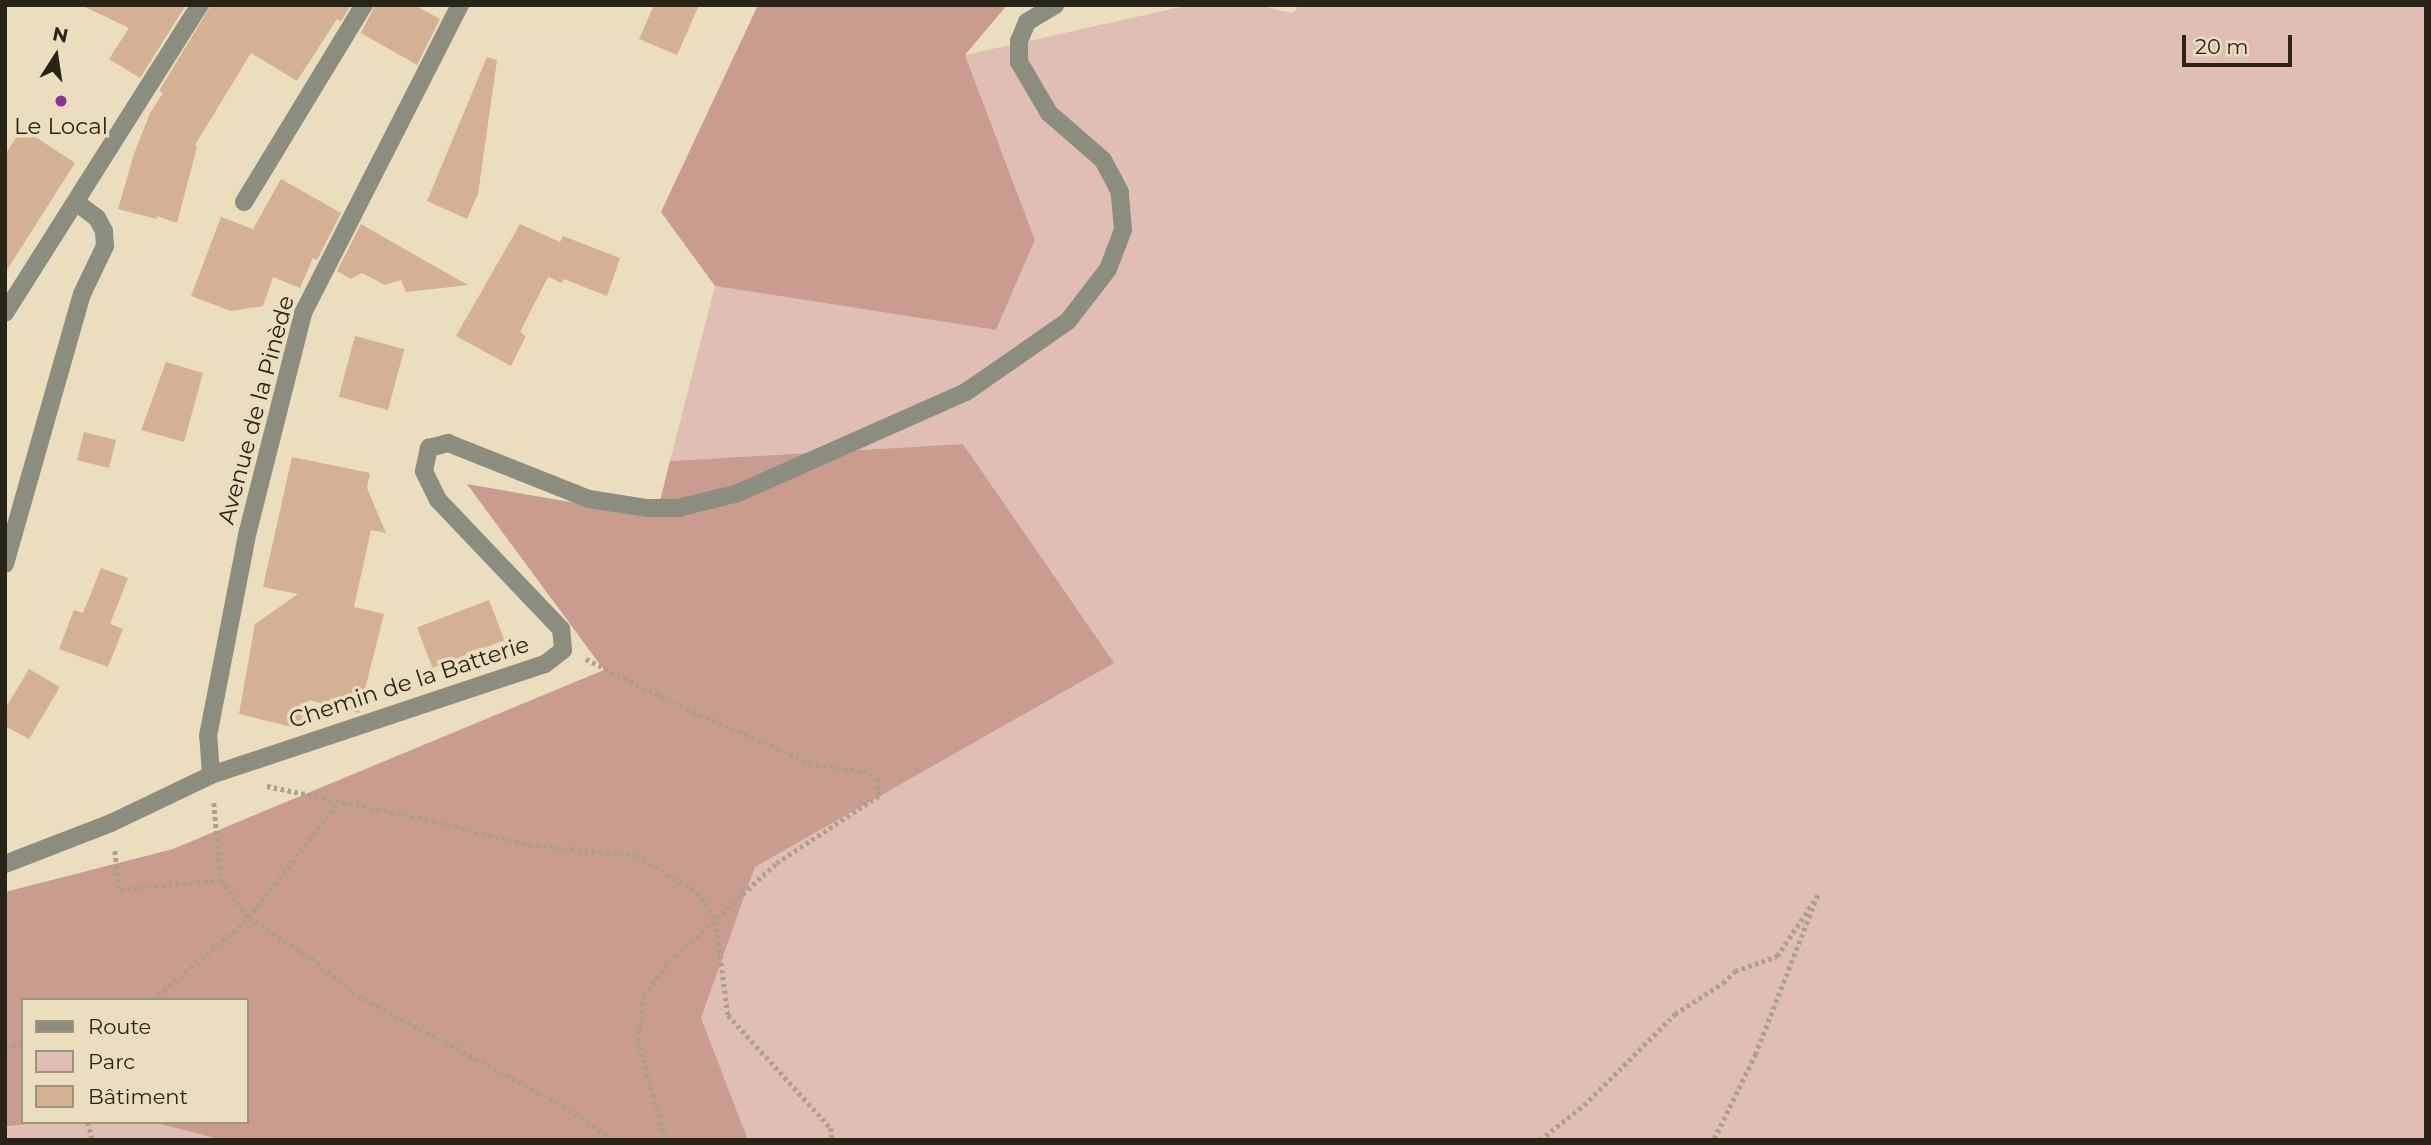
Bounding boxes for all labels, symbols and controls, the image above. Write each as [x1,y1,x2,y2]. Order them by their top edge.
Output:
north arrow [21,21,91,91]
scale bar [2186,21,2296,65]
text: N [51,22,70,48]
text: 20 m [2195,34,2249,59]
marker: Le Local [53,93,69,109]
place label: Le Local [14,112,108,140]
street label: Avenue de la Pinède [212,293,300,527]
street label: Chemin de la Batterie [285,630,533,734]
legend [21,998,248,1124]
text: Route [88,1014,151,1039]
text: Parc [88,1049,135,1074]
text: Bâtiment [88,1084,188,1109]

